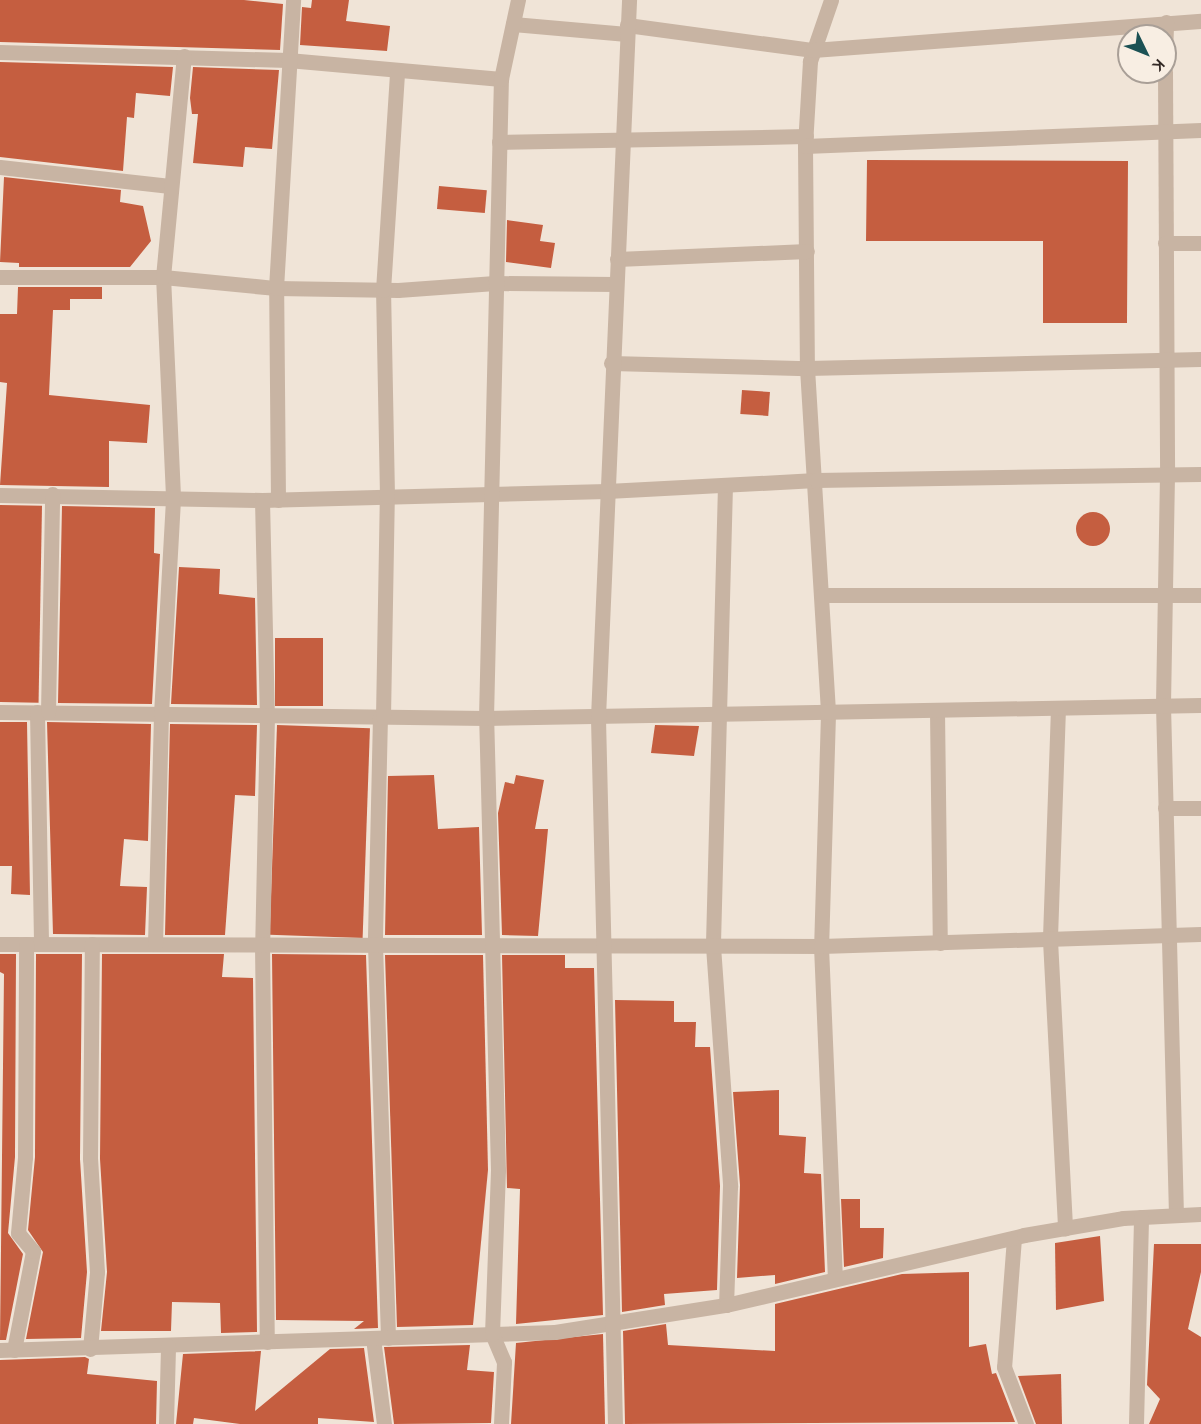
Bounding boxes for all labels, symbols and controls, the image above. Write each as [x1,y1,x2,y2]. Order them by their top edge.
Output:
north arrow [1117,24,1177,84]
text: K [1149,55,1170,76]

